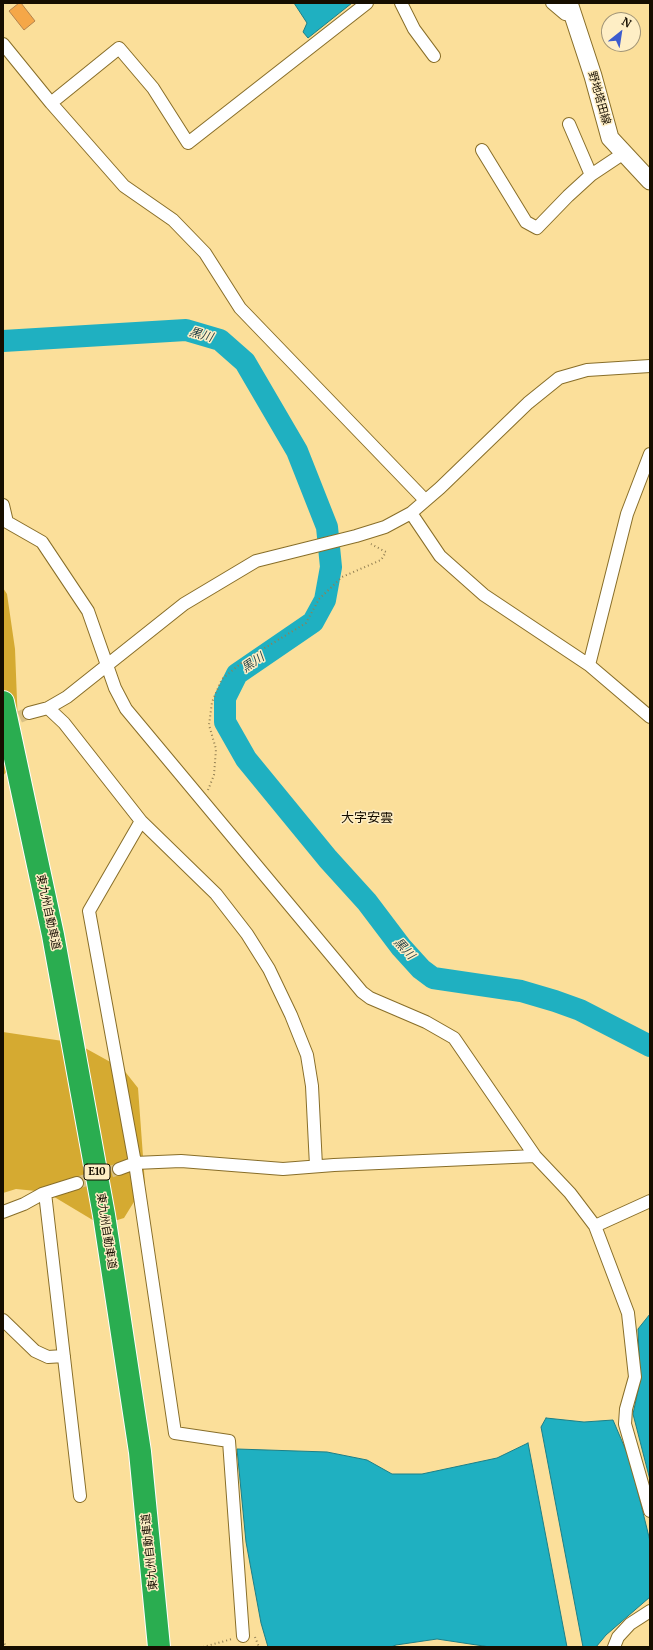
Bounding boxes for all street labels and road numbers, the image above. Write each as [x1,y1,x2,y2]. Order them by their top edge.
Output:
street label: 野地塔田線 [585,70,613,126]
street label: 東九州自動車道 [34,873,62,951]
road number: E10 [84,1164,110,1180]
street label: 東九州自動車道 [93,1192,119,1270]
street label: 東九州自動車道 [139,1513,161,1591]

